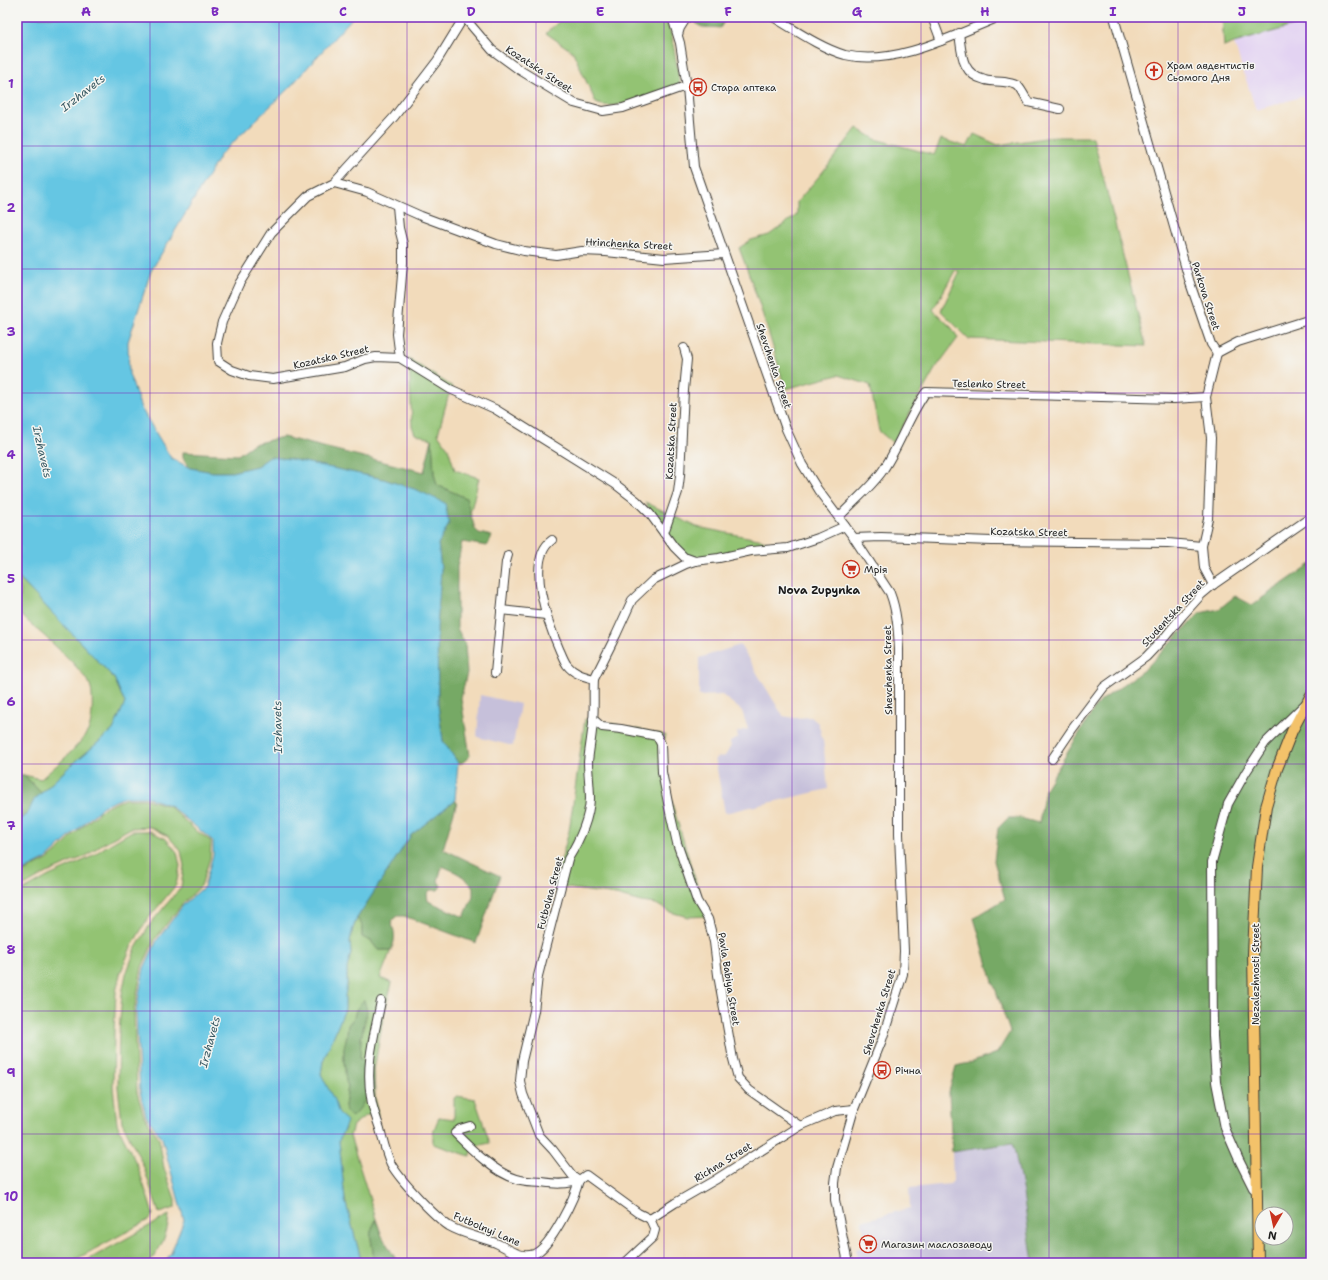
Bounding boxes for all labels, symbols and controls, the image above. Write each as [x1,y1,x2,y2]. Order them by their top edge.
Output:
text: A [81,3,91,20]
text: B [211,3,219,20]
text: C [339,3,347,20]
text: D [466,3,476,20]
text: E [596,3,605,20]
text: F [724,3,732,20]
text: G [852,3,863,20]
text: H [980,3,990,20]
text: I [1109,3,1117,20]
text: J [1238,3,1246,20]
street label: Kozatska Street [503,43,575,95]
place label: Храм авдентистів Сьомого Дня [1167,59,1254,84]
church icon: Храм авдентистів Сьомого Дня [1144,61,1164,81]
water label: Irzhavets [57,71,108,116]
text: 1 [8,75,14,92]
bus stop icon: Стара аптека [688,77,708,97]
place label: Стара аптека [711,81,777,94]
text: 2 [6,199,16,216]
street label: Hrinchenka Street [585,235,673,253]
street label: Parkova Street [1189,260,1223,332]
street label: Shevchenka Street [753,322,795,410]
text: 3 [6,323,16,340]
street label: Kozatska Street [292,342,370,372]
street label: Teslenko Street [952,377,1026,391]
street label: Kozatska Street [662,402,680,480]
water label: Irzhavets [29,424,55,479]
text: 4 [6,446,16,463]
street label: Kozatska Street [990,525,1068,539]
supermarket icon: Мрія [841,559,861,579]
place label: Мрія [864,563,888,576]
text: 5 [7,570,15,587]
street label: Studentska Street [1139,577,1207,649]
district label: Nova Zupynka [778,583,860,598]
street label: Shevchenka Street [881,625,895,715]
text: 6 [6,693,16,710]
water label: Irzhavets [270,701,286,754]
text: 7 [6,817,16,834]
street label: Futbolna Street [534,855,566,931]
street label: Nezalezhnosti Street [1249,923,1262,1025]
street label: Pavla Babiya Street [715,931,743,1027]
text: 8 [6,941,16,958]
street label: Shevchenka Street [860,967,898,1057]
water label: Irzhavets [196,1015,224,1070]
bus stop icon: Річна [872,1060,892,1080]
text: 9 [6,1064,16,1081]
place label: Річна [895,1064,922,1077]
street label: Richna Street [692,1139,754,1185]
text: 10 [4,1188,18,1205]
north arrow [1254,1206,1294,1246]
street label: Futbolnyi Lane [452,1209,523,1249]
text: N [1267,1227,1278,1243]
supermarket icon: Магазин маслозаводу [858,1234,878,1254]
place label: Магазин маслозаводу [881,1238,993,1251]

